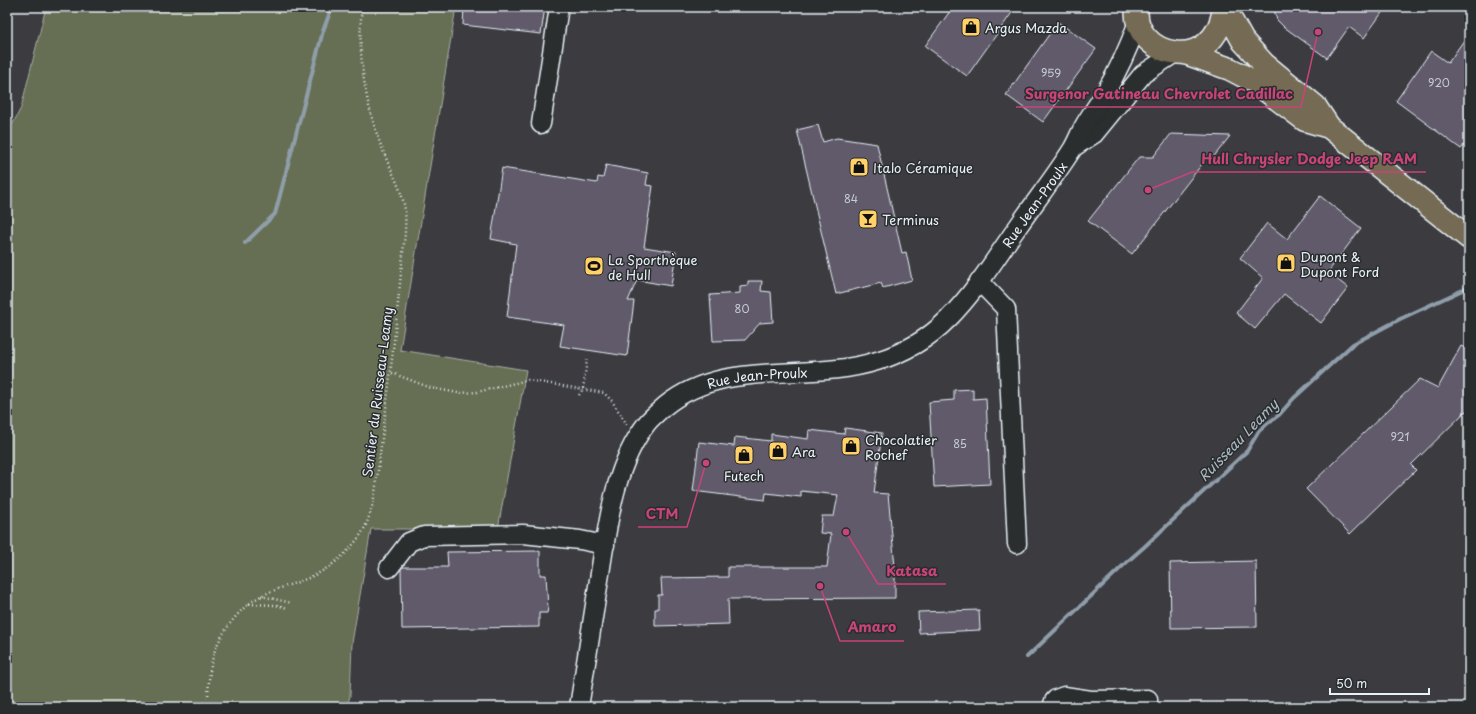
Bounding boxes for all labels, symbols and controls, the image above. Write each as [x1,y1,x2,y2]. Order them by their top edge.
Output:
shop icon: Argus Mazda [960,16,982,38]
place label: Argus Mazda [985,18,1067,37]
house number: 959 [1041,64,1061,81]
house number: 920 [1428,74,1450,91]
callout: Surgenor Gatineau Chevrolet Cadillac [1016,81,1301,107]
text: Surgenor Gatineau Chevrolet Cadillac [1025,83,1293,104]
callout: Hull Chrysler Dodge Jeep RAM [1192,146,1426,172]
text: Hull Chrysler Dodge Jeep RAM [1201,148,1417,169]
shop icon: Italo Céramique [848,156,870,178]
street label: Rue Jean-Proulx [997,157,1071,251]
place label: Italo Céramique [873,158,973,177]
house number: 84 [844,190,858,207]
bar icon: Terminus [857,208,879,230]
place label: Terminus [882,210,939,229]
place label: Dupont & Dupont Ford [1300,247,1379,281]
place label: La Sporthèque de Hull [608,250,698,284]
shop icon: Dupont & Dupont Ford [1275,252,1297,274]
sports icon: La Sporthèque de Hull [583,255,605,277]
house number: 80 [735,300,749,317]
street label: Sentier du Ruisseau-Leamy [357,306,397,478]
street label: Rue Jean-Proulx [704,362,808,392]
water label: Ruisseau Leamy [1193,393,1283,486]
house number: 921 [1391,428,1409,445]
place label: Chocolatier Rochef [865,430,937,464]
shop icon: Chocolatier Rochef [840,435,862,457]
house number: 85 [953,435,967,452]
shop icon: Ara [767,440,789,462]
place label: Ara [792,442,816,461]
shop icon: Futech [733,444,755,466]
place label: Futech [724,466,764,485]
callout: CTM [638,501,687,527]
text: CTM [646,503,678,524]
callout: Katasa [878,558,946,584]
text: Katasa [886,560,938,581]
callout: Amaro [840,615,904,641]
text: Amaro [847,616,896,637]
scale bar [1330,670,1429,696]
text: 50 m [1336,674,1367,692]

